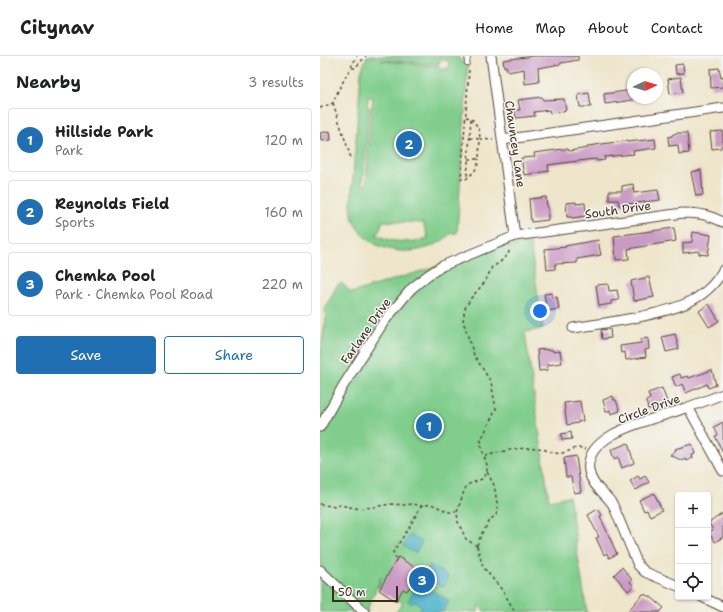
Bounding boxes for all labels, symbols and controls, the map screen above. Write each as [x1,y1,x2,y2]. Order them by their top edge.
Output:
text: Citynav [20,15,94,40]
text: Home [475,19,514,37]
text: Map [536,19,566,37]
text: About [588,19,629,37]
text: Contact [651,19,703,37]
north arrow [627,68,663,104]
text: Nearby [16,71,81,93]
text: 3 results [248,74,304,91]
street label: Chauncey Lane [501,100,529,189]
text: Hillside Park [55,122,154,142]
pin: 2 [396,129,422,159]
text: 1 [27,132,33,149]
text: 120 m [265,132,303,149]
text: Park [55,142,83,159]
text: Reynolds Field [55,194,169,214]
street label: South Drive [584,197,652,223]
text: 2 [25,204,35,221]
text: 160 m [265,204,303,221]
text: Sports [55,214,95,231]
text: Chemka Pool [55,266,155,286]
text: 3 [25,276,35,293]
text: 220 m [261,276,303,293]
text: Park · Chemka Pool Road [55,286,213,303]
street label: Farlane Drive [337,295,395,367]
your location [530,301,550,321]
button: Save [16,336,156,374]
button: Share [164,336,304,374]
street label: Circle Drive [616,390,683,428]
pin: 1 [416,411,442,441]
map controls [675,492,711,600]
button: + [675,492,711,528]
button: − [675,528,711,564]
button: locate [675,564,711,600]
pin: 3 [409,565,435,595]
scale bar [332,584,398,603]
text: 50 m [338,585,366,600]

